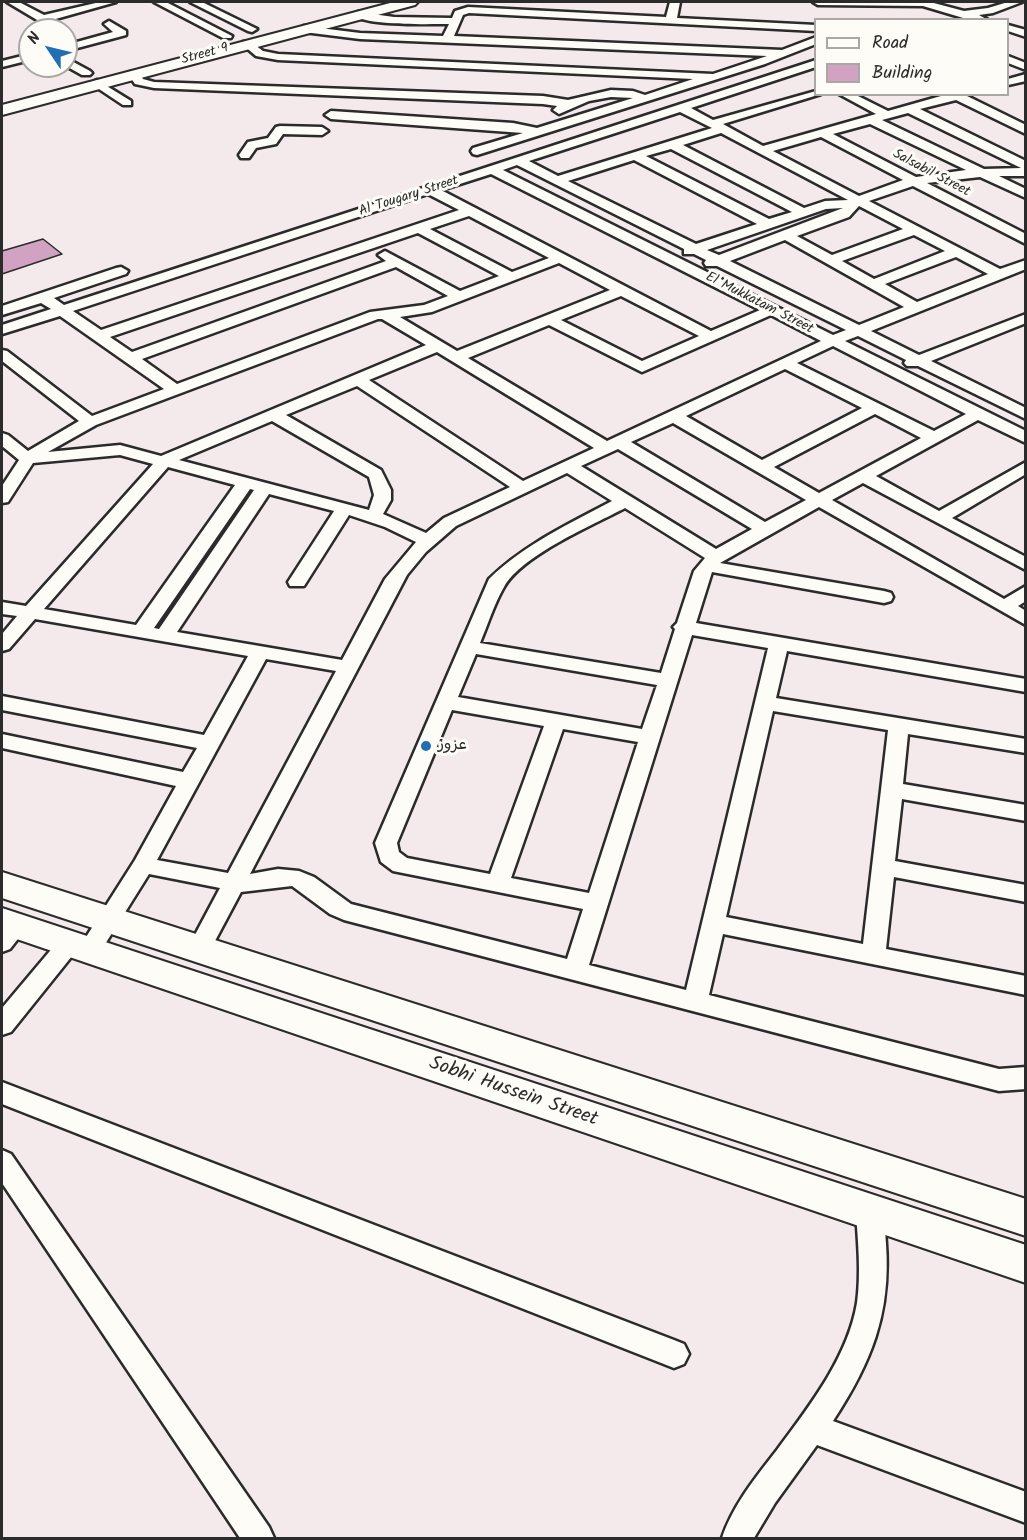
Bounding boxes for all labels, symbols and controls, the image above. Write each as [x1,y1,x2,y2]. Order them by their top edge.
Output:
north arrow [18,18,78,78]
legend [814,18,1009,96]
text: N [21,27,48,50]
text: Road [872,29,908,58]
street label: Street 9 [180,41,230,69]
text: Building [872,59,932,88]
street label: Salsabil Street [889,147,973,201]
street label: Al Tougary Street [357,173,461,221]
street label: El Mukkatam Street [702,270,816,338]
place label: عزوز [438,736,467,756]
marker: عزوز [419,739,433,753]
street label: Sobhi Hussein Street [425,1053,601,1133]

